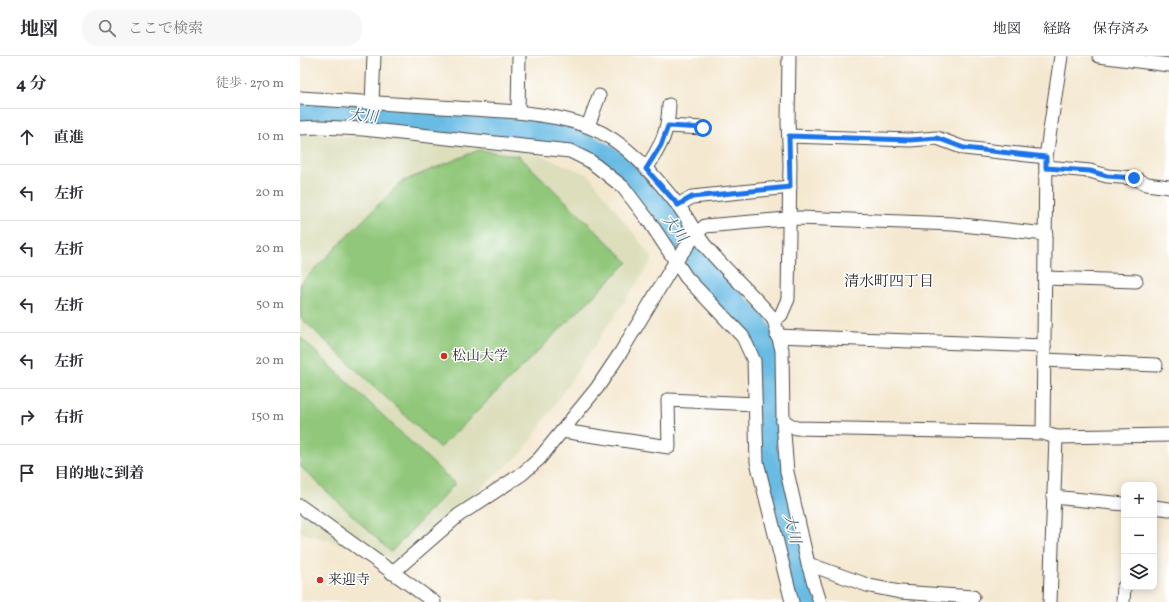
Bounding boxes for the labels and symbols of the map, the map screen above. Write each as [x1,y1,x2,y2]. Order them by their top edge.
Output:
water label: 大川 [347,105,381,129]
route start [694,119,712,137]
route end [1125,169,1143,187]
water label: 大川 [656,211,693,249]
district label: 清水町四丁目 [844,272,934,293]
place label: 松山大学 [452,347,508,366]
marker: 松山大学 [439,351,449,361]
water label: 大川 [777,512,805,548]
place label: 来迎寺 [328,571,370,590]
marker: 来迎寺 [315,575,325,585]

